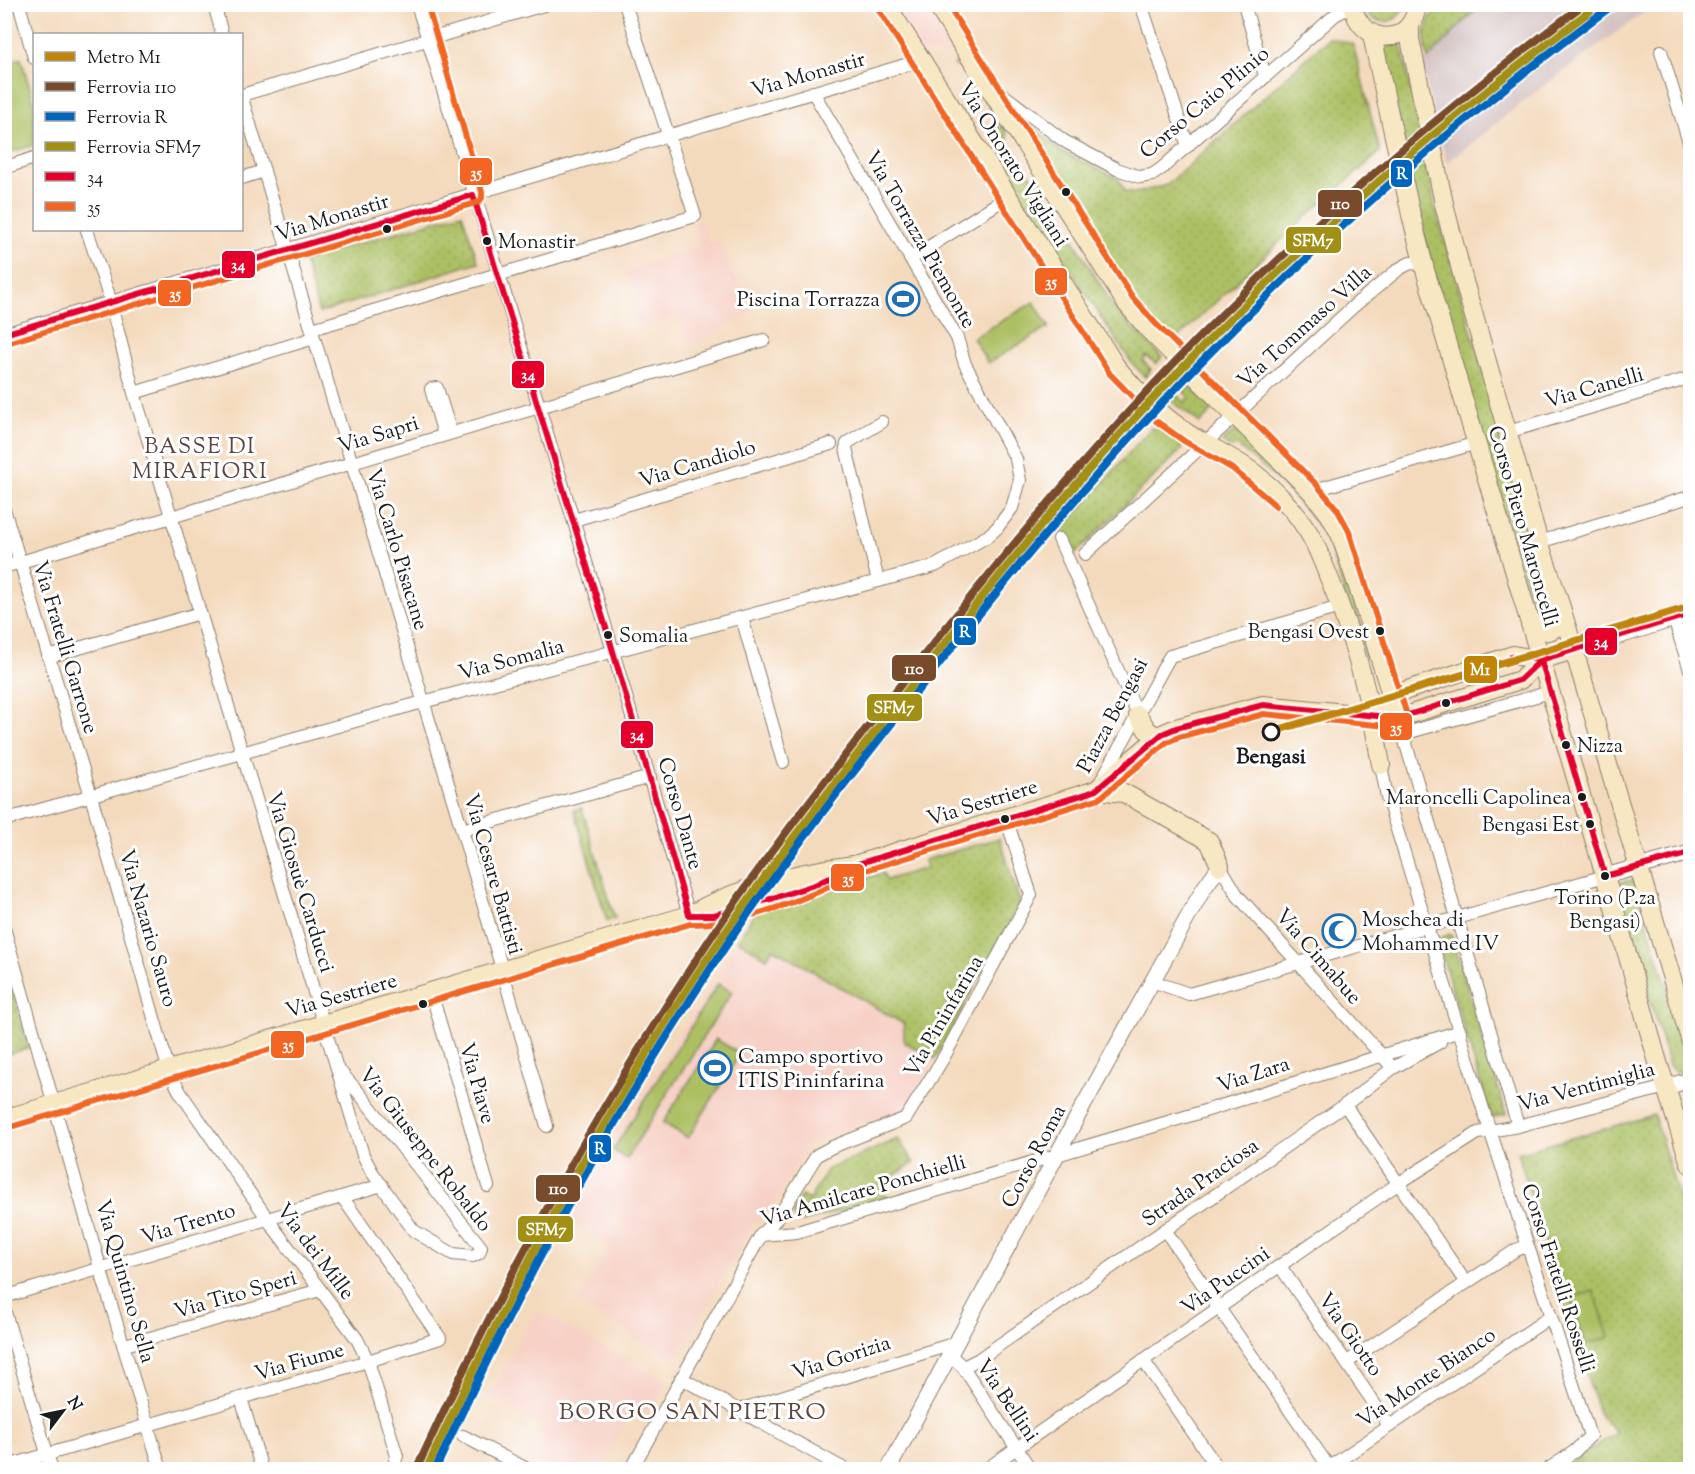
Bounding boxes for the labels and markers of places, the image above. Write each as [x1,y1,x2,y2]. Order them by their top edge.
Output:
unlabelled marker [1060,186,1072,198]
unlabelled marker [381,223,393,235]
place label: Monastir [498,229,576,258]
marker: Monastir [481,235,493,247]
sports icon: Piscina Torrazza [885,281,921,317]
place label: Piscina Torrazza [737,286,880,316]
place label: Bengasi Ovest [1248,619,1369,648]
place label: Somalia [619,623,688,652]
marker: Bengasi Ovest [1374,625,1386,637]
marker: Somalia [602,629,614,641]
unlabelled marker [1440,697,1452,709]
marker: Bengasi [1262,723,1280,741]
place label: Nizza [1577,733,1623,762]
marker: Nizza [1560,739,1572,751]
place label: Bengasi [1236,743,1306,773]
place label: Maroncelli Capolinea [1386,785,1571,814]
marker: Maroncelli Capolinea [1576,791,1588,803]
place label: Bengasi Est [1482,812,1579,841]
unlabelled marker [999,813,1011,825]
marker: Bengasi Est [1584,818,1596,830]
marker: Torino (P.za Bengasi) [1599,870,1611,882]
place label: Torino (P.za Bengasi) [1554,885,1656,938]
place label: Moschea di Mohammed IV [1362,906,1499,960]
mosque icon: Moschea di Mohammed IV [1321,913,1357,949]
unlabelled marker [417,998,429,1010]
place label: Campo sportivo ITIS Pininfarina [738,1043,885,1097]
sports icon: Campo sportivo ITIS Pininfarina [697,1050,733,1086]

